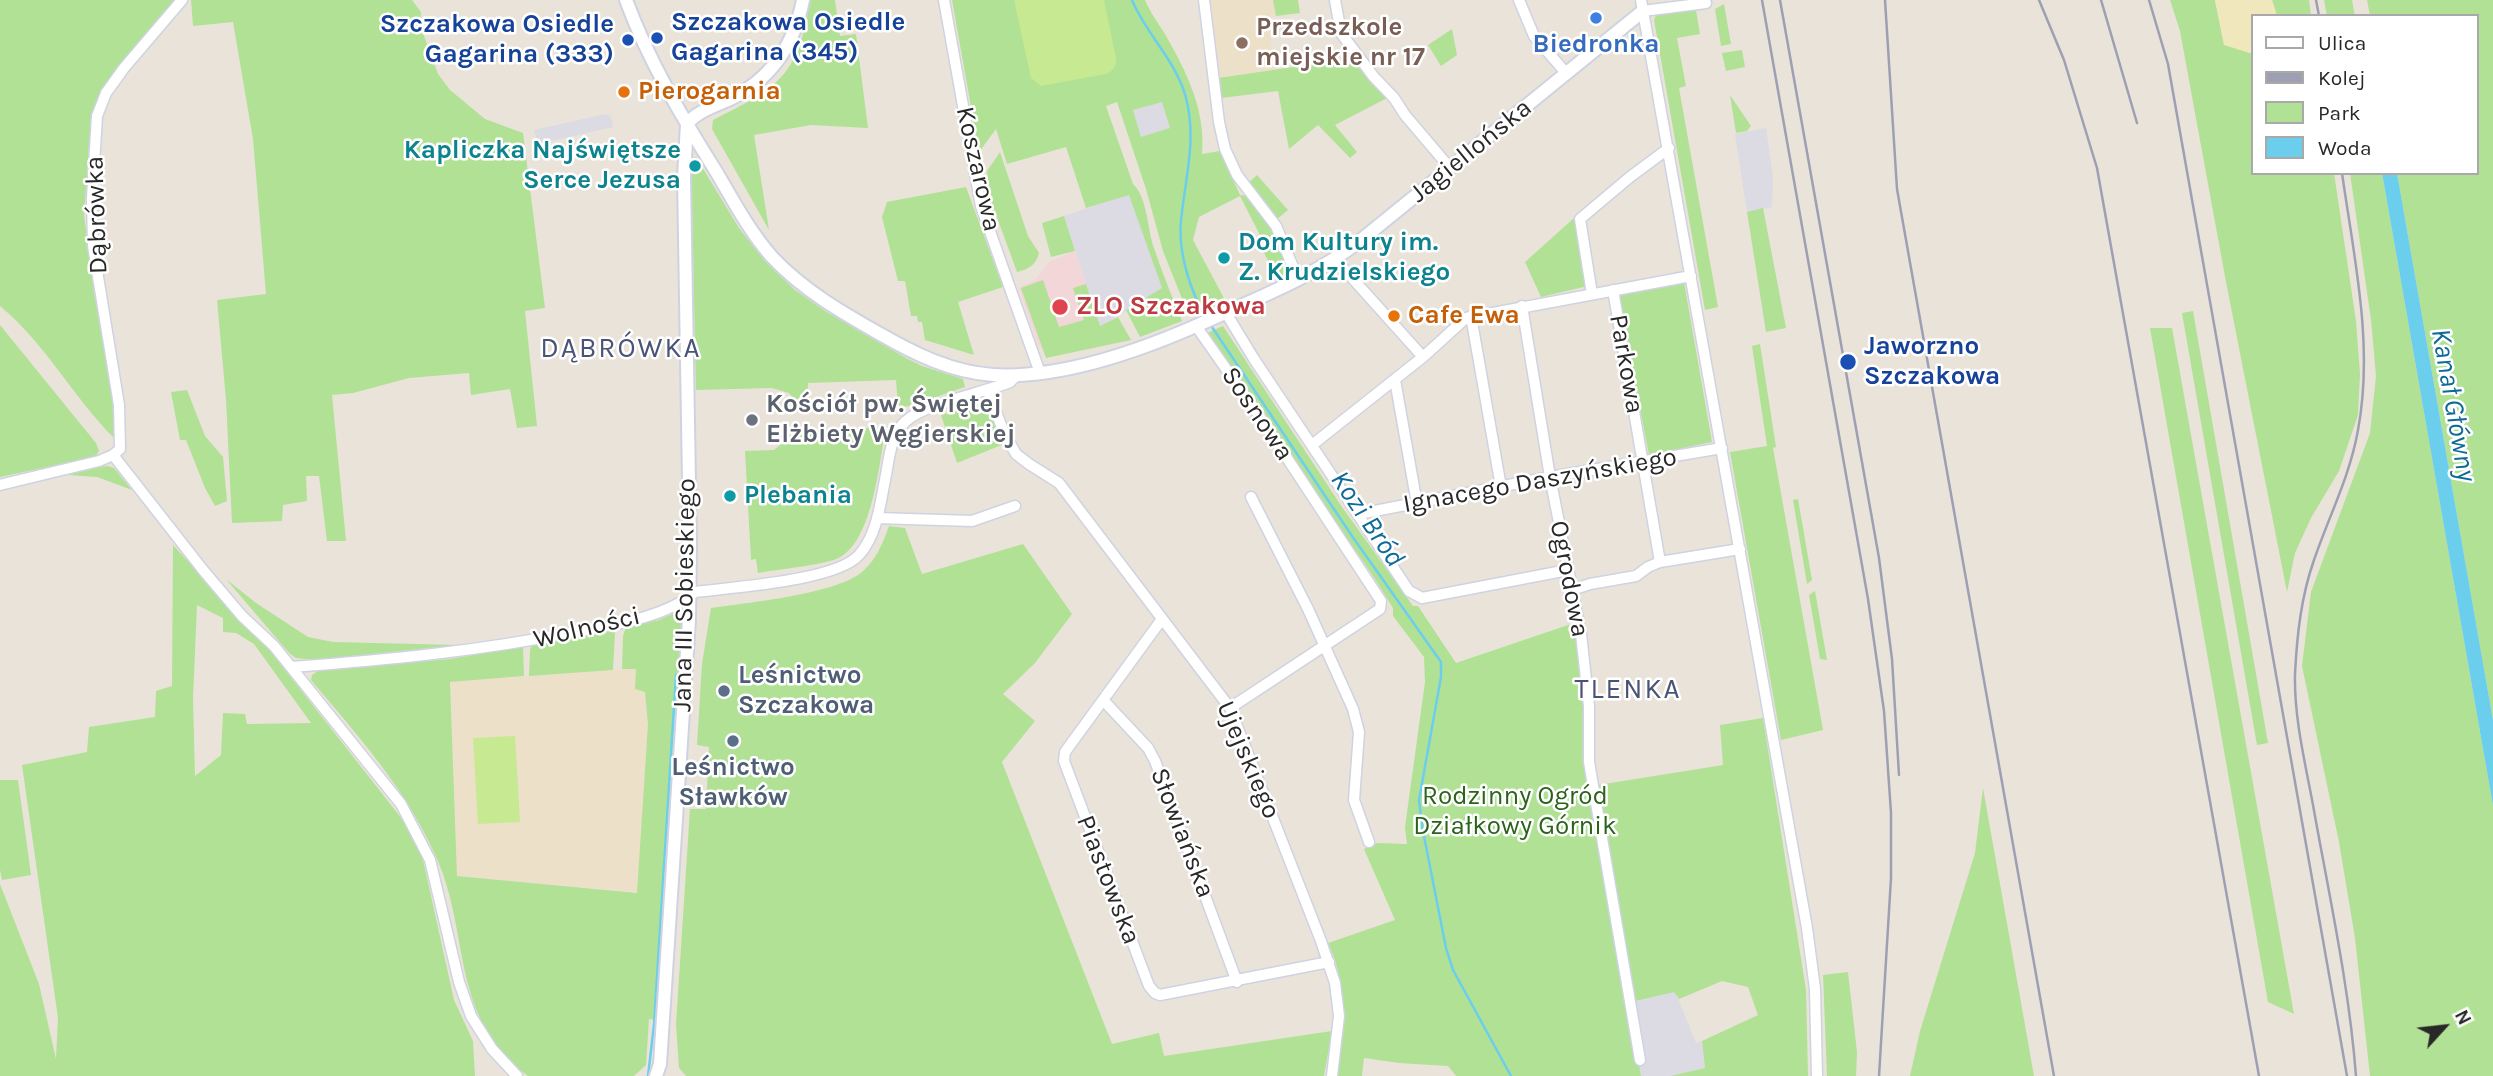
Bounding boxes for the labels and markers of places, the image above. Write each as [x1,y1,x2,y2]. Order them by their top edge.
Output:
place label: Szczakowa Osiedle Gagarina (345) [671,7,905,68]
place label: Szczakowa Osiedle Gagarina (333) [380,9,614,70]
marker: Biedronka [1588,10,1604,26]
place label: Przedszkole miejskie nr 17 [1256,12,1425,74]
place label: Biedronka [1533,29,1659,61]
marker: Szczakowa Osiedle Gagarina (345) [649,30,665,46]
marker: Szczakowa Osiedle Gagarina (333) [620,32,636,48]
marker: Przedszkole miejskie nr 17 [1234,35,1250,51]
place label: Pierogarnia [638,76,781,108]
marker: Pierogarnia [616,84,632,100]
place label: Kapliczka Najświętsze Serce Jezusa [404,135,681,196]
marker: Kapliczka Najświętsze Serce Jezusa [687,158,703,174]
place label: Dom Kultury im. Z. Krudzielskiego [1238,227,1450,288]
marker: Dom Kultury im. Z. Krudzielskiego [1216,250,1232,266]
place label: ZLO Szczakowa [1076,291,1266,323]
marker: ZLO Szczakowa [1050,297,1070,317]
place label: Cafe Ewa [1408,300,1520,332]
marker: Cafe Ewa [1386,308,1402,324]
place label: Jaworzno Szczakowa [1864,331,2000,392]
marker: Jaworzno Szczakowa [1838,352,1858,372]
place label: Kościół pw. Świętej Elżbiety Węgierskiej [766,389,1015,450]
marker: Kościół pw. Świętej Elżbiety Węgierskiej [744,412,760,428]
place label: Plebania [744,480,852,512]
marker: Plebania [722,488,738,504]
place label: Leśnictwo Szczakowa [738,660,874,722]
marker: Leśnictwo Szczakowa [716,683,732,699]
marker: Leśnictwo Sławków [725,733,741,749]
place label: Leśnictwo Sławków [671,752,795,814]

